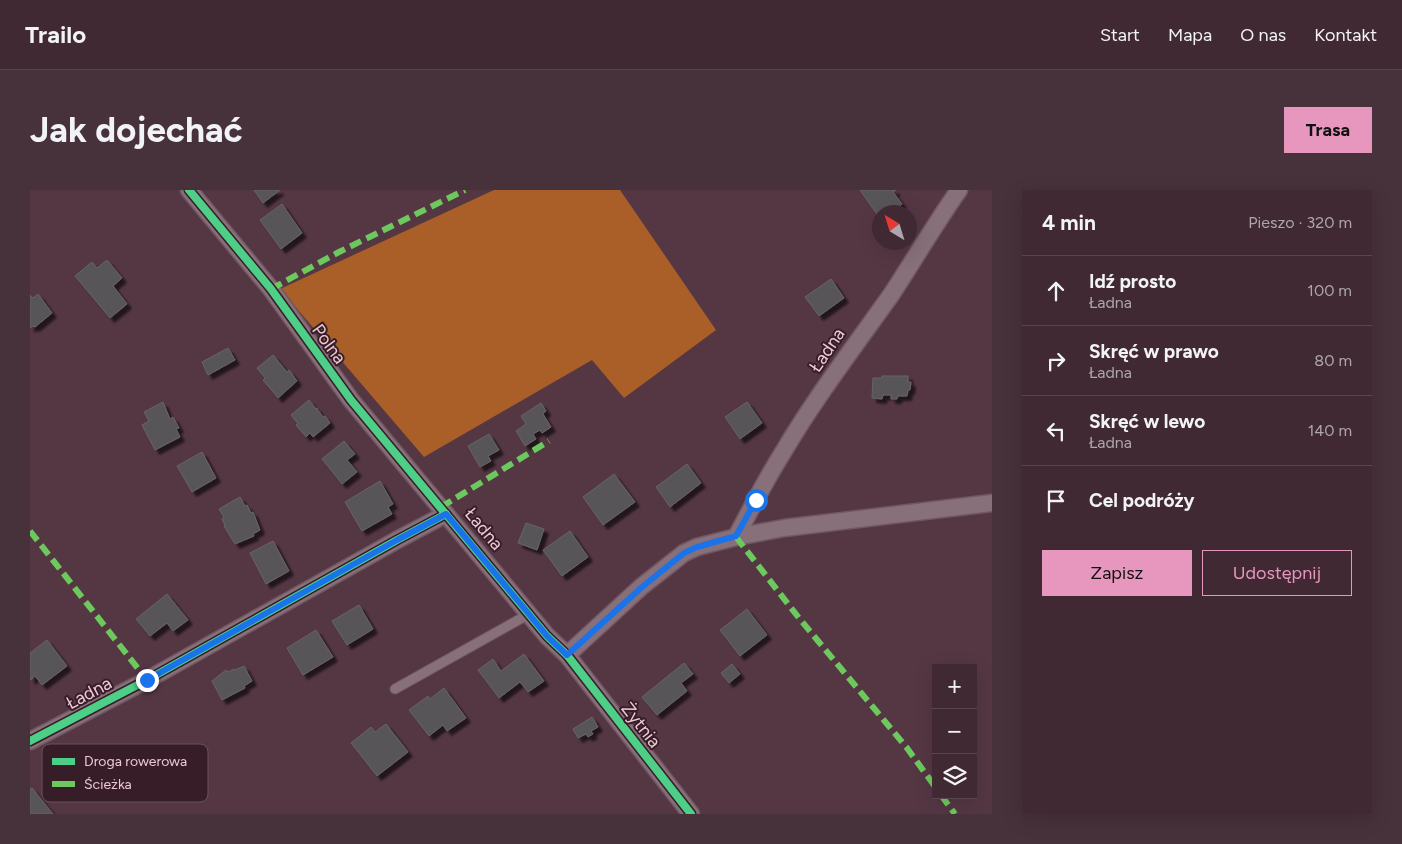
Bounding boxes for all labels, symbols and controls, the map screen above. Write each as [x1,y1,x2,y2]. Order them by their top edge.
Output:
text: Trailo [25,20,86,49]
text: Start [1100,24,1140,46]
text: Mapa [1168,24,1212,46]
text: O nas [1240,24,1286,46]
text: Kontakt [1314,24,1377,46]
button: Trasa [1284,107,1372,153]
text: Jak dojechać [30,109,243,151]
north arrow [872,205,917,250]
text: 4 min [1042,210,1096,235]
text: Pieszo · 320 m [1248,213,1352,232]
text: Idź prosto [1089,270,1176,293]
icon: ahead [1042,277,1070,305]
text: 100 m [1307,281,1352,300]
text: Ładna [1089,293,1132,312]
street label: Polna [307,320,351,368]
street label: Ładna [804,324,850,376]
text: Skręć w prawo [1089,340,1219,363]
icon: right [1042,347,1070,375]
text: 80 m [1314,351,1352,370]
text: Ładna [1089,363,1132,382]
text: Skręć w lewo [1089,410,1205,433]
icon: left [1042,417,1070,445]
text: 140 m [1308,421,1352,440]
text: Ładna [1089,433,1132,452]
icon: arrive [1042,487,1070,515]
route start [745,489,768,512]
text: Cel podróży [1089,489,1195,512]
street label: Ładna [460,503,508,555]
button: Zapisz [1042,550,1192,596]
button: Udostępnij [1202,550,1352,596]
map controls [932,664,977,799]
button: + [932,664,977,709]
route end [136,669,159,692]
street label: Ładna [63,672,115,714]
street label: Żytnia [617,698,665,752]
button: − [932,709,977,754]
legend [42,744,208,802]
text: Droga rowerowa [84,753,187,770]
button: layers [932,754,977,799]
text: Ścieżka [84,776,132,793]

